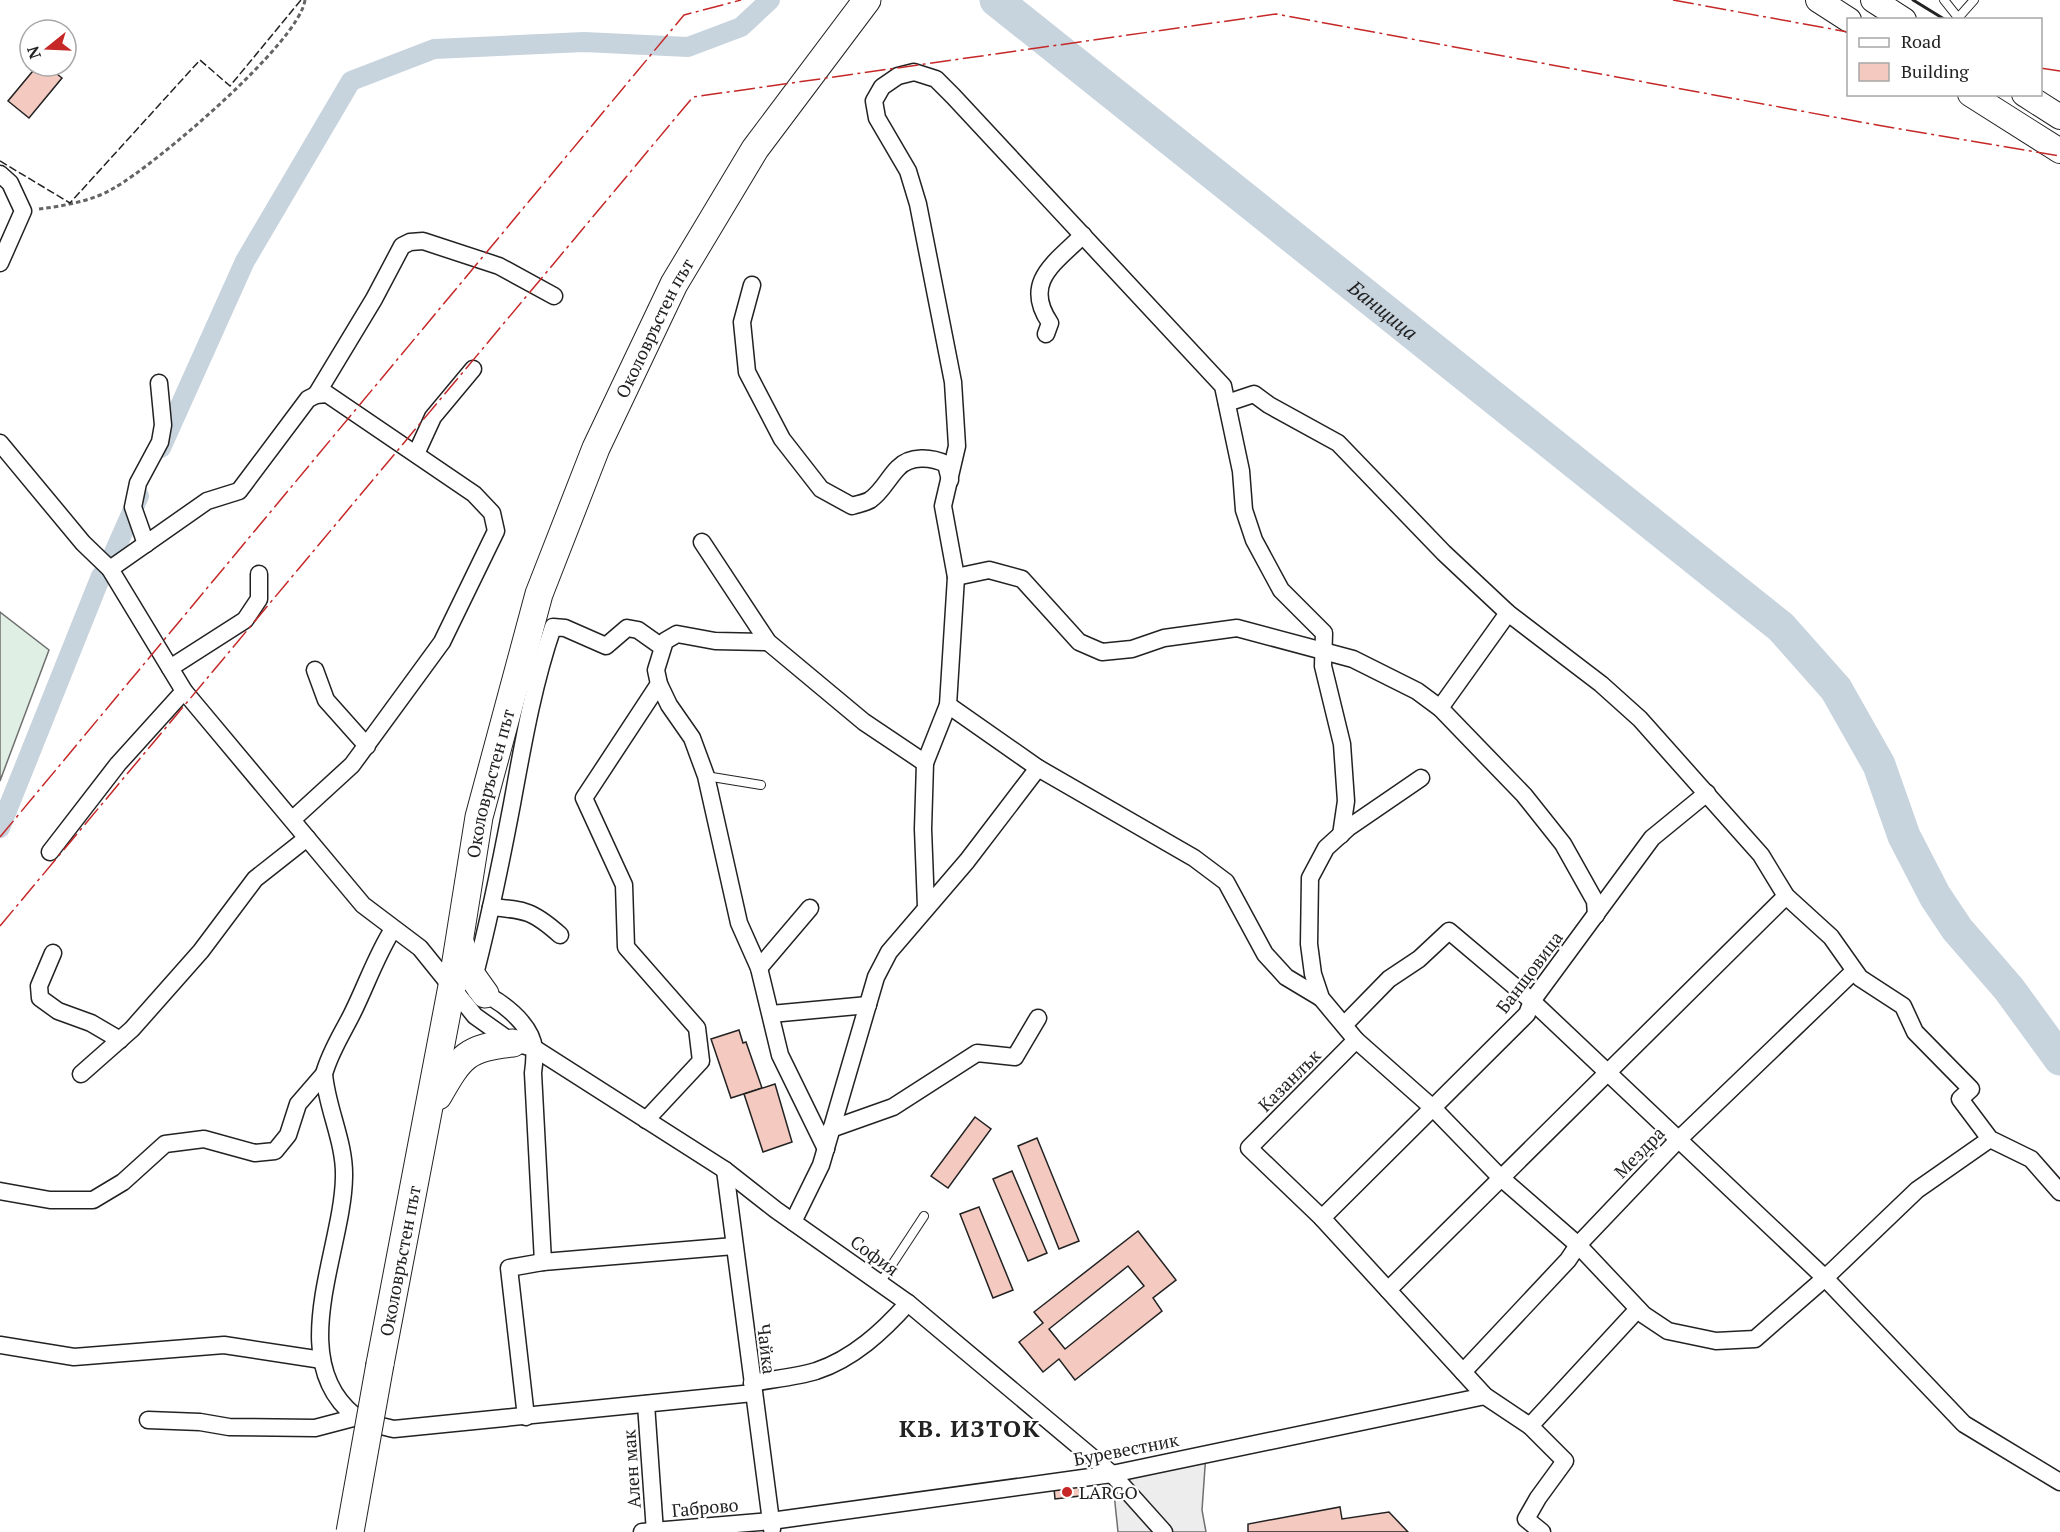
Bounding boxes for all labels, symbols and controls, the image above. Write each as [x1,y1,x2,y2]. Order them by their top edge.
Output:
north arrow [18,18,78,78]
legend [1847,18,2042,96]
text: Road [1901,29,1941,53]
text: N [21,43,46,62]
text: Building [1901,59,1969,83]
street label: Околовръстен път [610,253,699,402]
water label: Банщица [1342,273,1424,346]
street label: Околовръстен път [461,706,520,860]
street label: Банщовица [1490,926,1568,1018]
street label: Казанлък [1252,1043,1326,1117]
street label: Мездра [1609,1121,1669,1183]
street label: Околовръстен път [374,1183,426,1338]
street label: София [846,1229,904,1281]
street label: Чайка [752,1323,782,1375]
district label: КВ. ИЗТОК [899,1412,1041,1444]
street label: Буревестник [1071,1427,1181,1471]
street label: Ален мак [616,1429,646,1509]
place label: LARGO [1079,1480,1138,1504]
marker: LARGO [1060,1485,1074,1499]
street label: Габрово [671,1492,740,1522]

